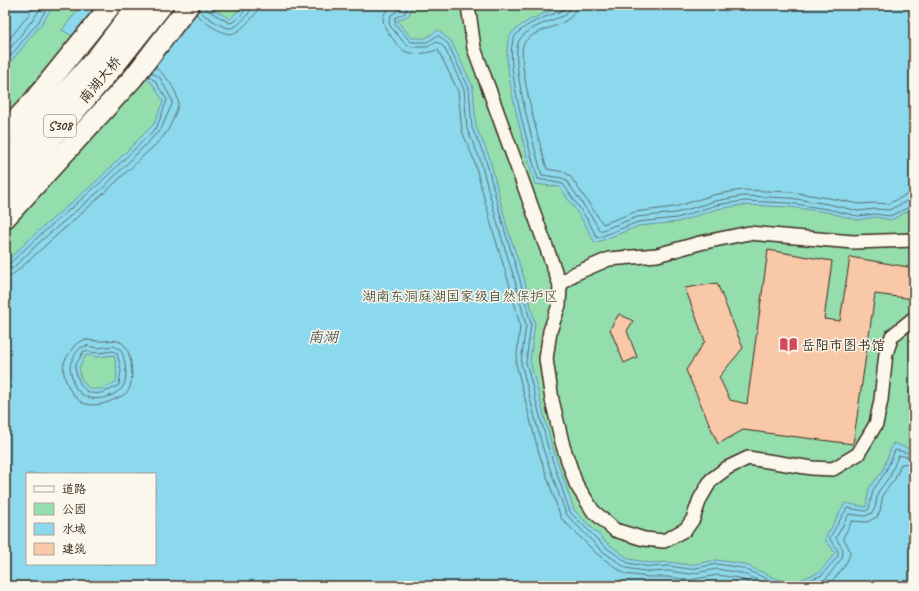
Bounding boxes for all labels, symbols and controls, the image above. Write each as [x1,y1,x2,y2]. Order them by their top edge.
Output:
street label: 南湖大桥 [75,53,125,107]
road number: S308 [44,115,76,137]
park label: 湖南东洞庭湖国家级自然保护区 [362,288,558,305]
water label: 南湖 [308,328,340,347]
library icon: 岳阳市图书馆 [778,335,798,355]
place label: 岳阳市图书馆 [801,337,885,354]
legend [26,473,156,565]
text: 道路 [62,481,86,497]
text: 公园 [62,501,86,517]
text: 水域 [62,521,86,537]
text: 建筑 [62,541,86,557]

